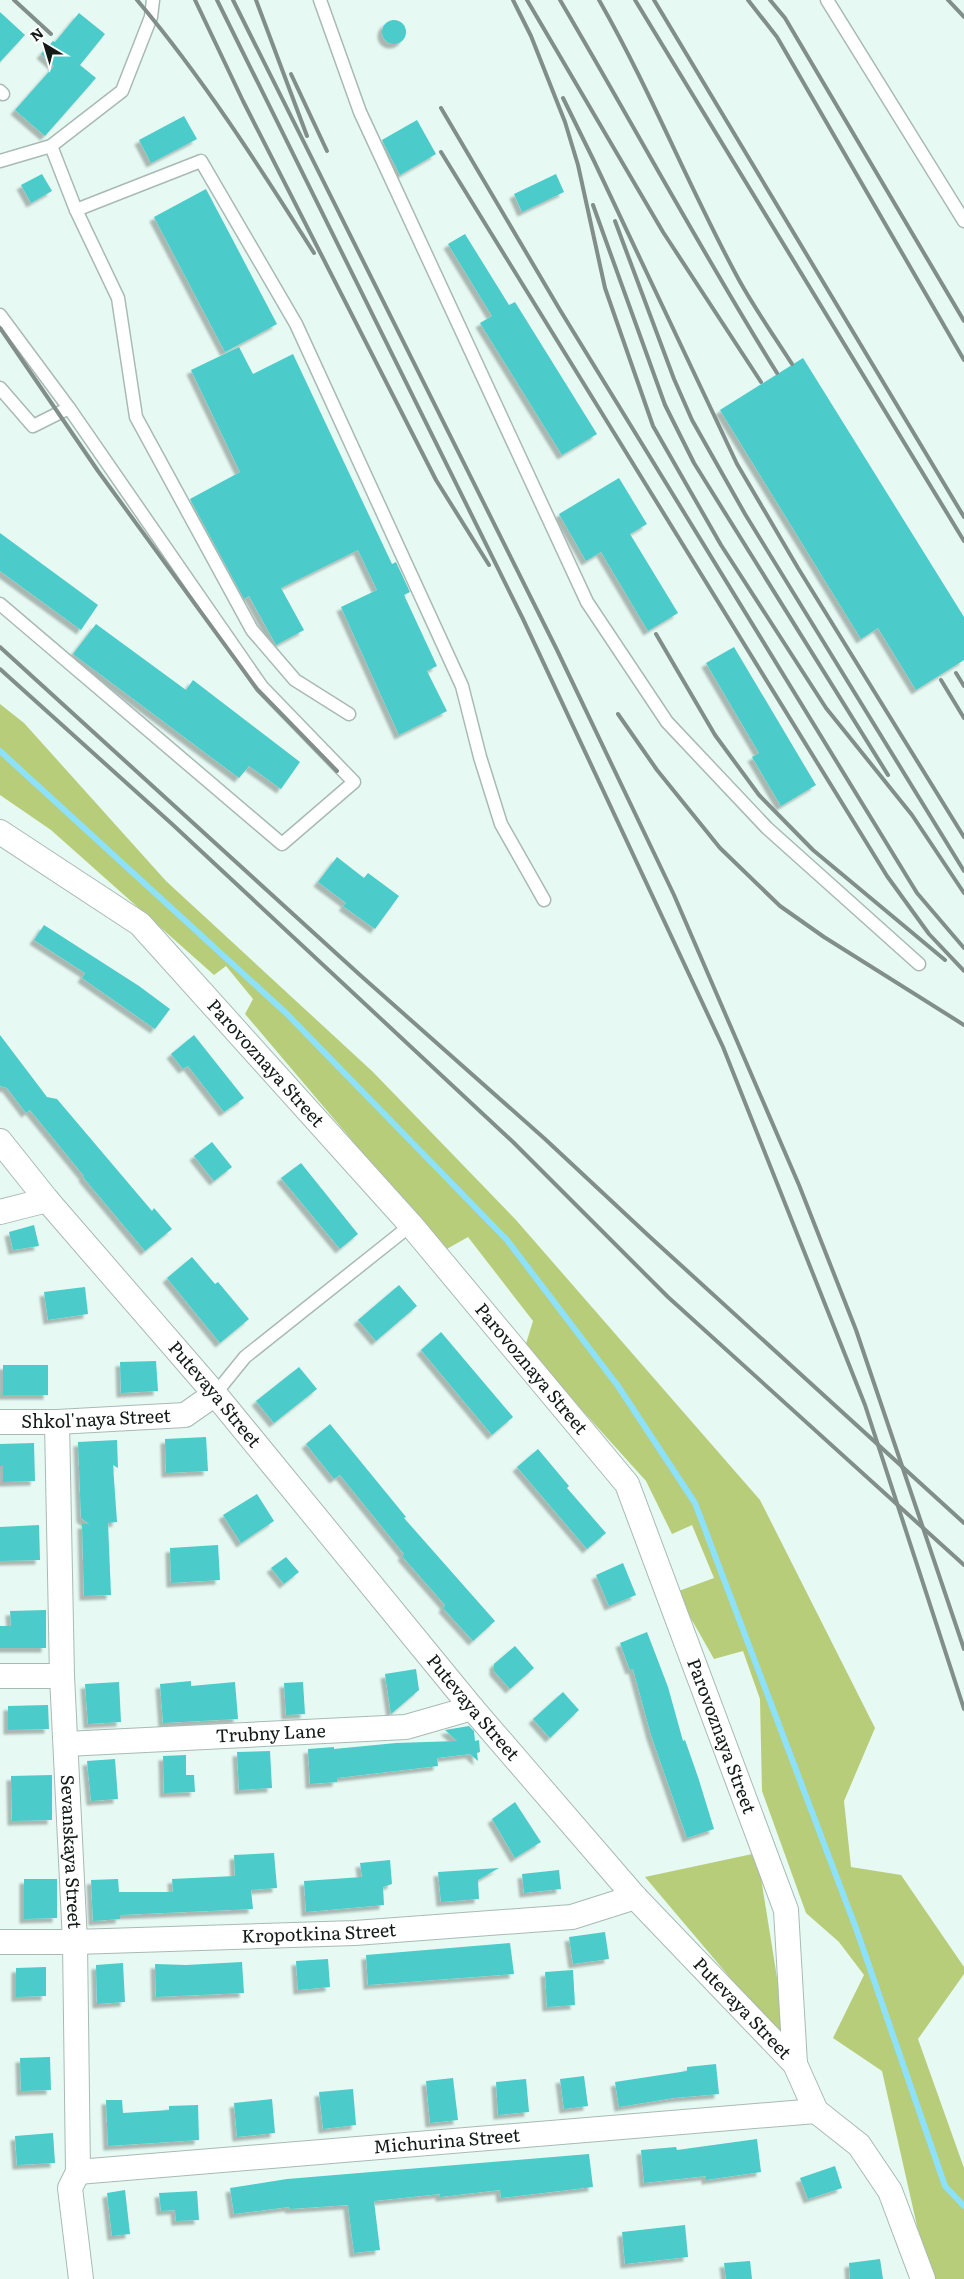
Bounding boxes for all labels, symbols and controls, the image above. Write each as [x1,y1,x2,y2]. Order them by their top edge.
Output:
north arrow [20,20,70,70]
text: N [26,22,47,45]
street label: Parovoznaya Street [202,992,332,1133]
street label: Parovoznaya Street [469,1296,596,1440]
street label: Putevaya Street [163,1334,269,1453]
street label: Shkol'naya Street [21,1401,172,1434]
street label: Putevaya Street [421,1648,527,1767]
street label: Parovoznaya Street [681,1654,764,1818]
street label: Trubny Lane [215,1716,326,1749]
street label: Sevanskaya Street [55,1774,89,1930]
street label: Kropotkina Street [241,1915,398,1949]
street label: Putevaya Street [688,1951,799,2065]
street label: Michurina Street [372,2120,522,2160]

